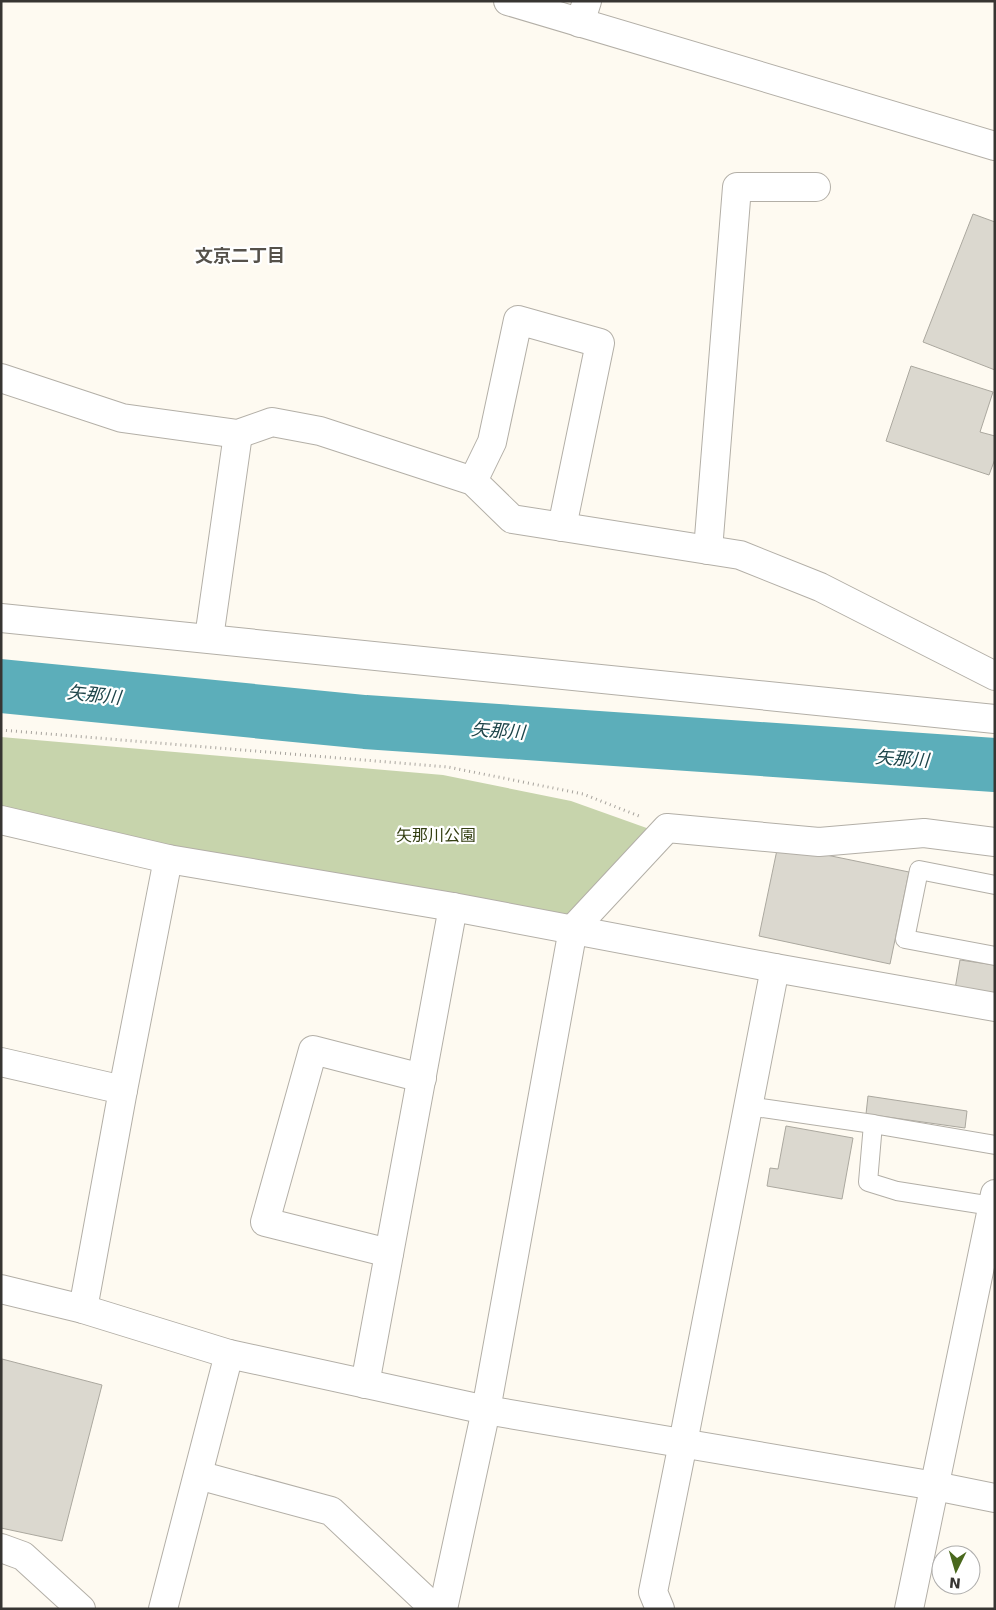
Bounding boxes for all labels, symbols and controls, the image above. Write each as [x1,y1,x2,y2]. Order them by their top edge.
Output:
district label: 文京二丁目 [195,245,285,266]
water label: 矢那川 [66,681,124,708]
water label: 矢那川 [470,718,528,743]
water label: 矢那川 [874,746,932,771]
park label: 矢那川公園 [396,826,476,845]
north arrow [931,1545,981,1595]
text: N [948,1574,961,1591]

